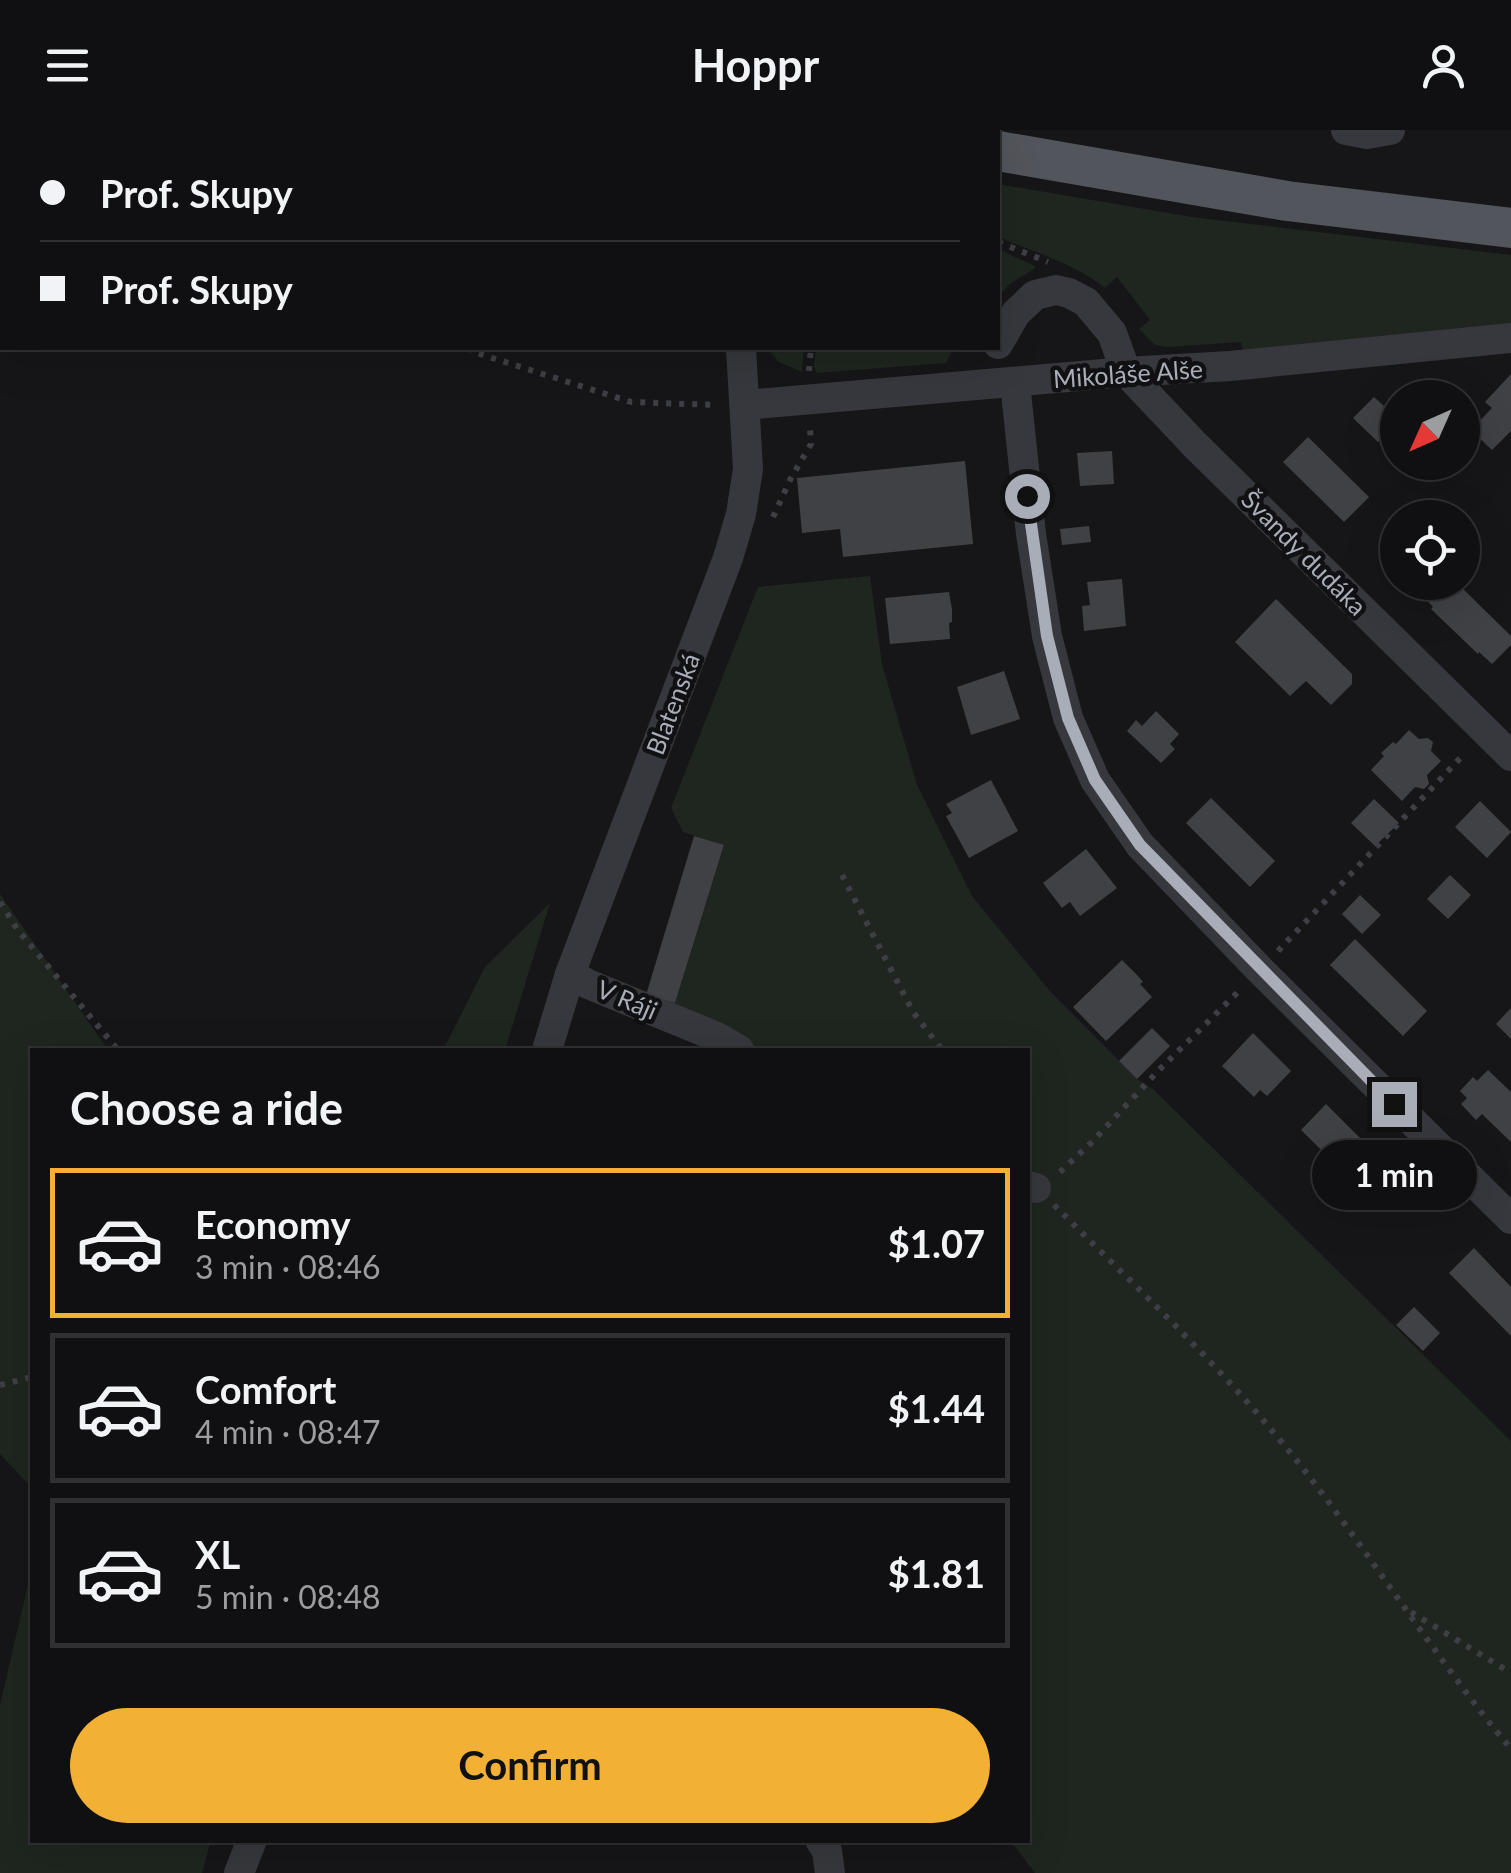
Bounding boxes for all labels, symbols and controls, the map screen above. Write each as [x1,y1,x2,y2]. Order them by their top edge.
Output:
icon: menu [40,38,95,93]
text: Hoppr [692,38,819,92]
icon: person [1416,38,1471,93]
text: Prof. Skupy [100,170,293,216]
text: Prof. Skupy [100,266,293,312]
street label: Mikoláše Alše [1052,353,1204,393]
north arrow [1380,380,1480,480]
map controls [1380,380,1480,600]
route start [1005,474,1050,519]
street label: Švandy dudáka [1236,484,1373,621]
button: locate [1380,500,1480,600]
street label: Blatenská [639,649,705,759]
street label: V Ráji [593,973,662,1025]
text: Choose a ride [70,1081,343,1135]
route end [1372,1082,1417,1127]
callout: 1 min [1312,1139,1476,1209]
text: 1 min [1355,1155,1434,1194]
icon: car [75,1198,165,1288]
text: Economy [195,1201,350,1247]
text: $1.07 [888,1220,985,1266]
text: 3 min · 08:46 [195,1247,381,1286]
icon: car [75,1363,165,1453]
text: Comfort [195,1366,336,1412]
text: $1.44 [888,1385,985,1431]
text: 4 min · 08:47 [195,1412,381,1451]
icon: car [75,1528,165,1618]
text: XL [195,1531,240,1577]
text: $1.81 [888,1550,985,1596]
text: 5 min · 08:48 [195,1577,381,1616]
button: Confirm [70,1708,990,1823]

